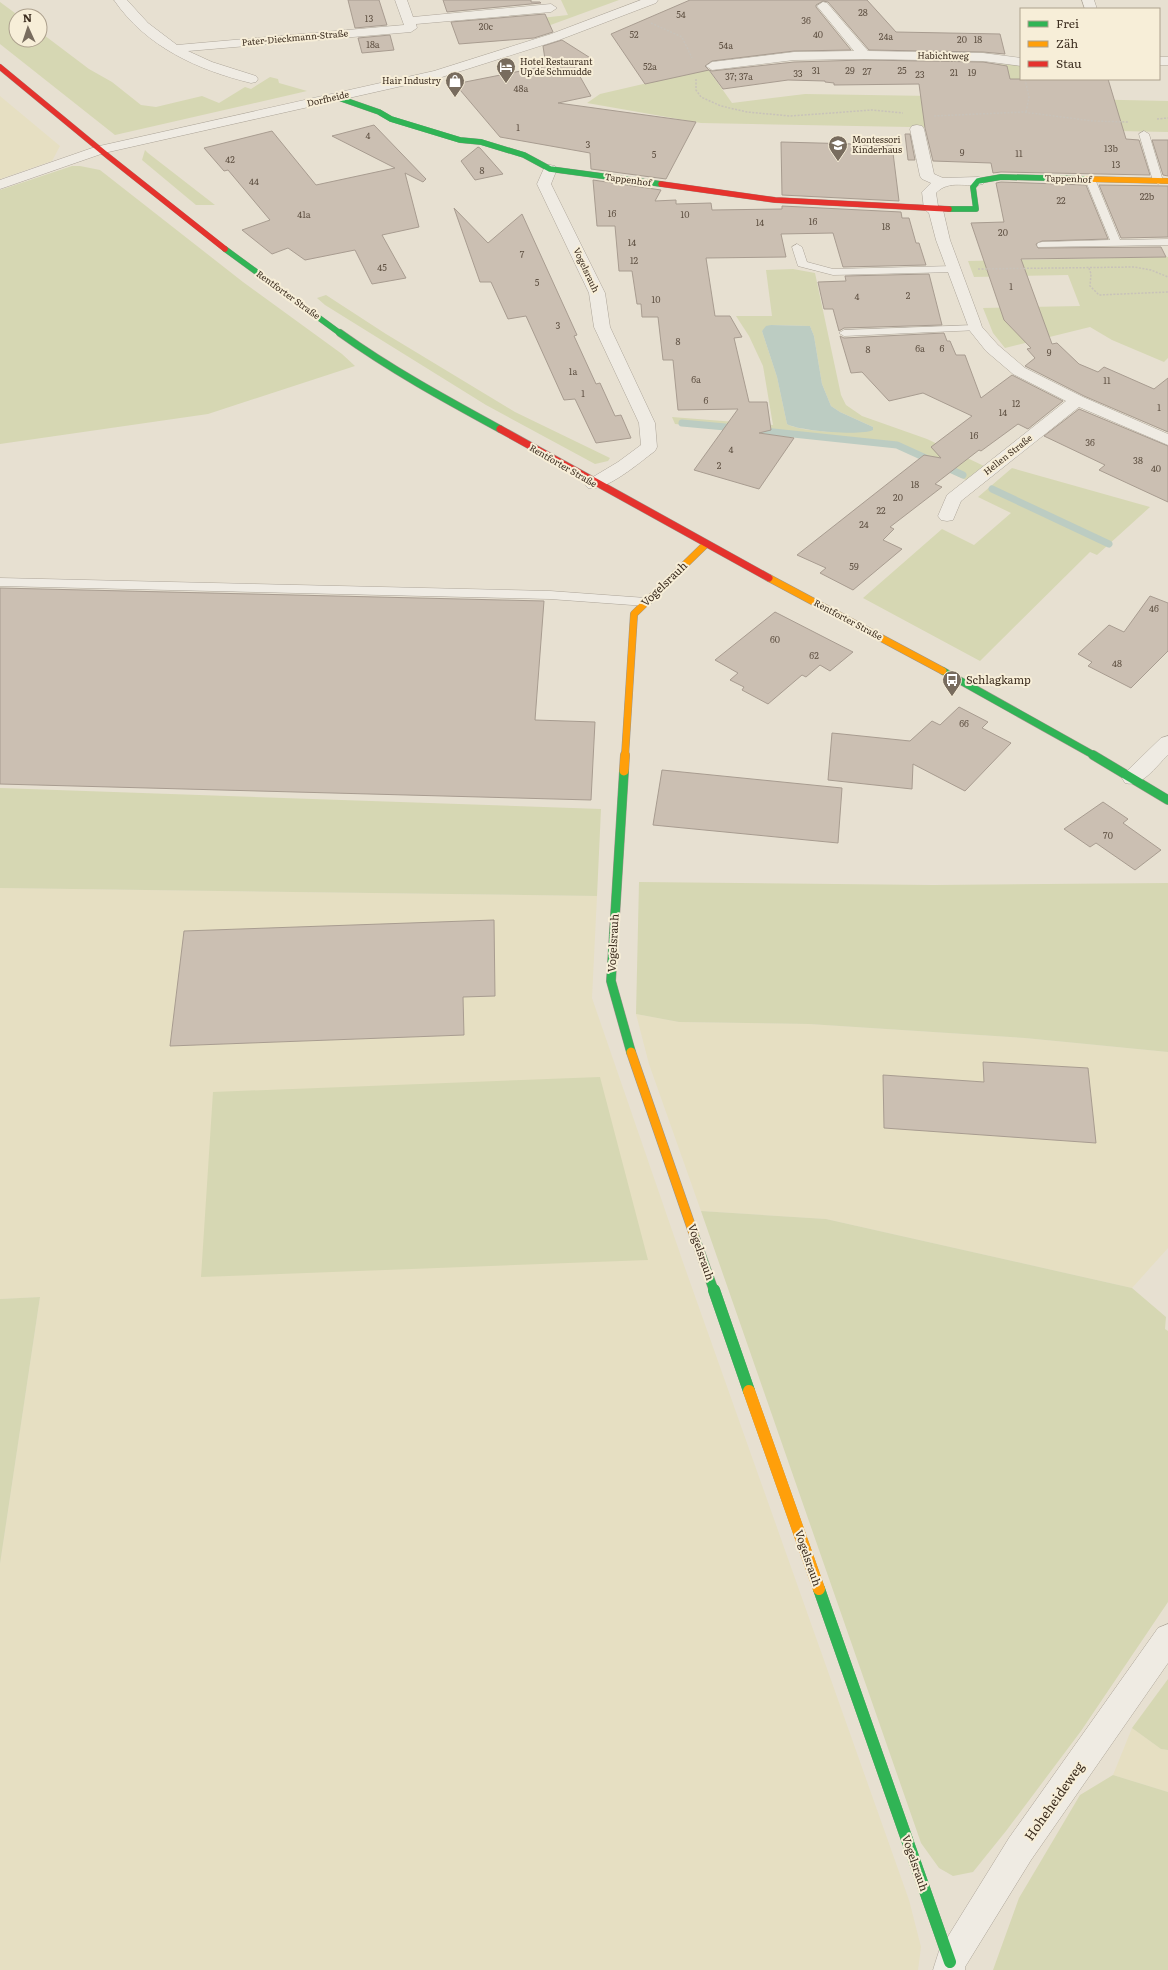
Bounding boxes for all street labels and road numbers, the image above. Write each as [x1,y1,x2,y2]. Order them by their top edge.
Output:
street label: Pater-Dieckmann-Straße [241,25,349,49]
street label: Habichtweg [917,48,970,62]
street label: Dorfheide [305,86,351,110]
street label: Tappenhof [604,169,654,189]
street label: Tappenhof [1044,170,1093,186]
street label: Vogelsrauh [570,245,603,294]
street label: Rentforter Straße [254,266,324,322]
street label: Hellen Straße [980,430,1035,478]
street label: Rentforter Straße [527,440,600,490]
street label: Vogelsrauh [637,557,690,609]
street label: Rentforter Straße [812,595,886,643]
street label: Vogelsrauh [602,913,622,973]
street label: Vogelsrauh [685,1221,719,1282]
street label: Vogelsrauh [792,1527,826,1588]
street label: Hoheheideweg [1019,1757,1088,1844]
street label: Vogelsrauh [899,1832,933,1893]

